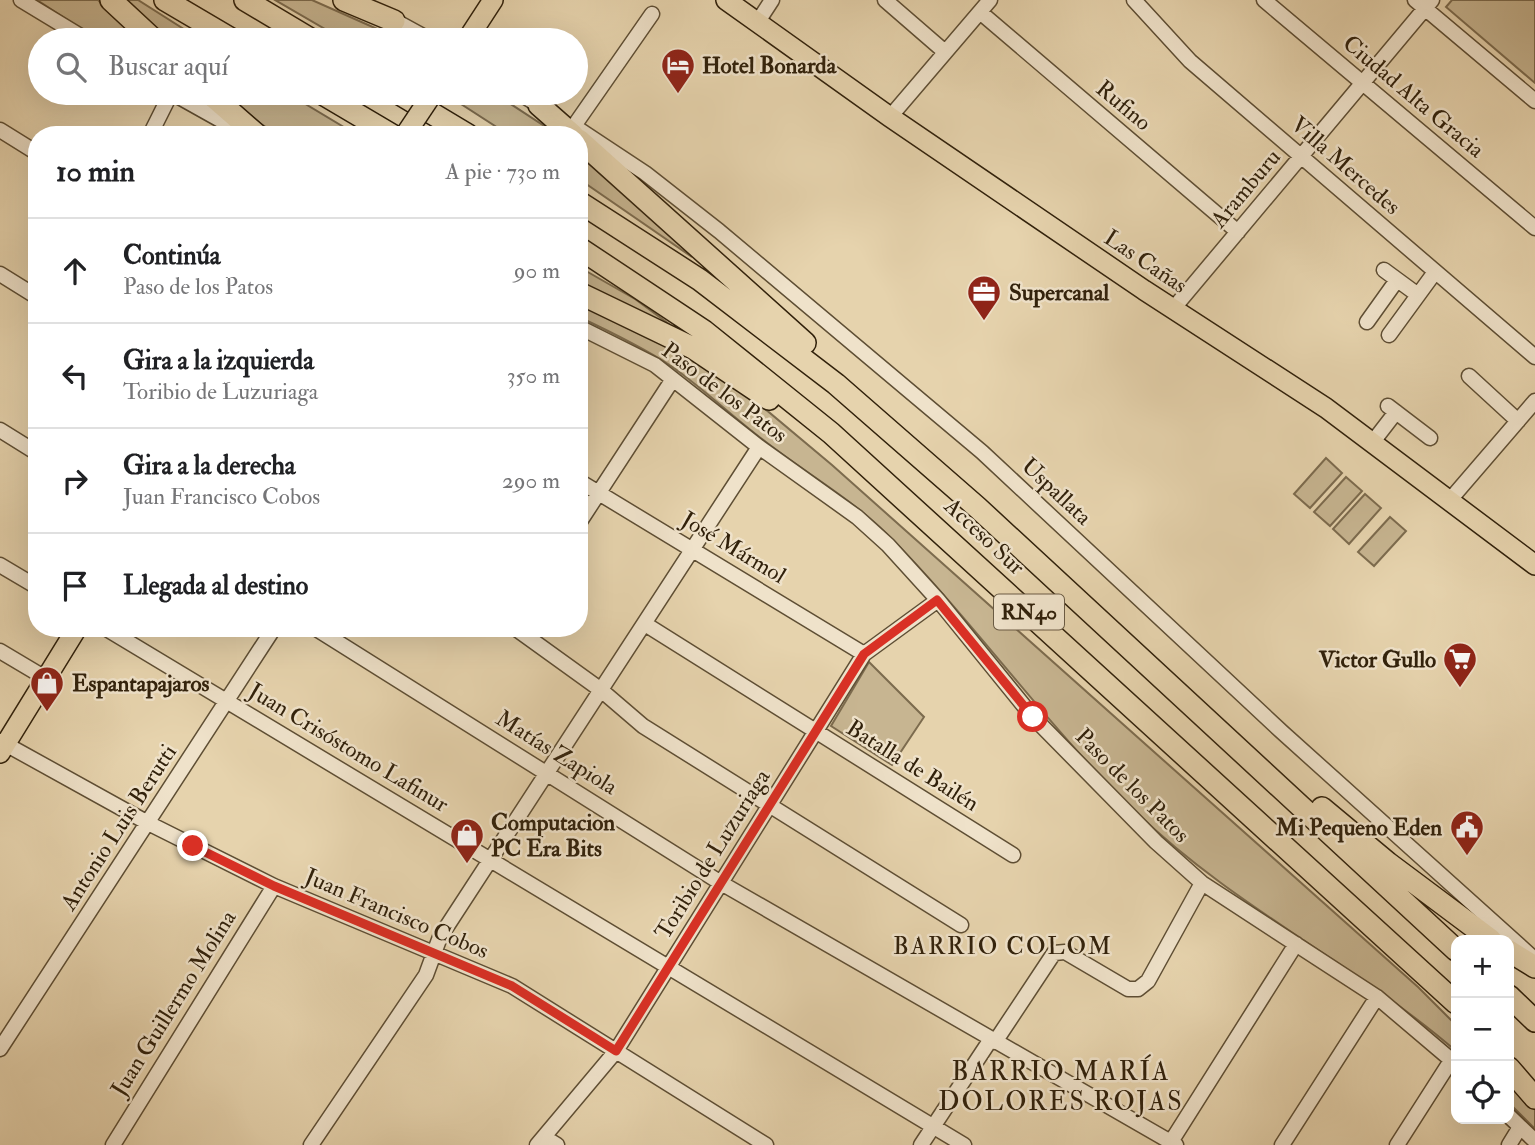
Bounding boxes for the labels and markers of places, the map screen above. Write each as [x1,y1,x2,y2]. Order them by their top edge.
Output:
hotel icon: Hotel Bonarda [659,46,697,95]
place label: Hotel Bonarda [702,51,838,80]
office icon: Supercanal [965,273,1003,322]
place label: Supercanal [1009,278,1110,308]
supermarket icon: Victor Gullo [1441,640,1479,689]
place label: Victor Gullo [1318,645,1436,674]
shop icon: Espantapajaros [28,664,66,713]
place label: Espantapajaros [72,669,210,699]
place label: Computacion PC Era Bits [491,808,615,863]
public building icon: Mi Pequeno Eden [1448,808,1486,857]
place label: Mi Pequeno Eden [1275,813,1442,843]
shop icon: Computacion PC Era Bits [448,816,486,865]

